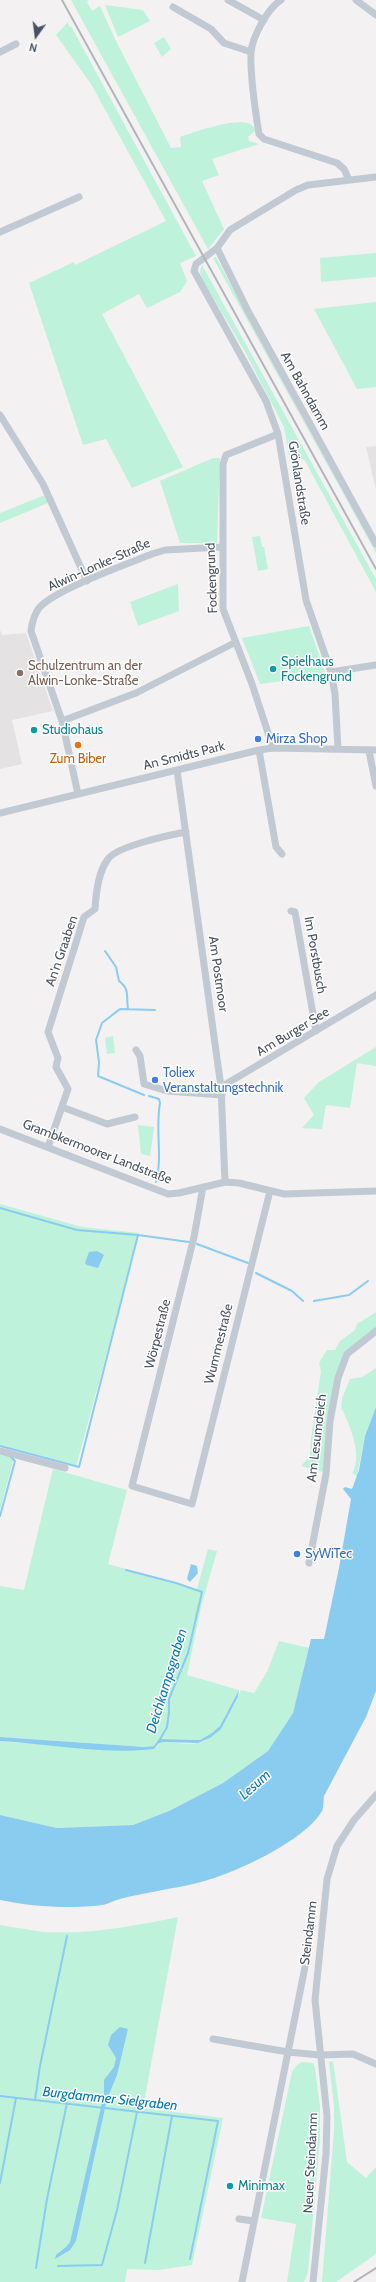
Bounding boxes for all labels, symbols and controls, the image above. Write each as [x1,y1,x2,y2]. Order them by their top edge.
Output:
north arrow [16,16,56,56]
text: N [28,40,39,55]
street label: Am Bahndamm [277,349,333,433]
street label: Grönlandstraße [285,440,313,526]
street label: Alwin-Lonke-Straße [45,535,153,595]
street label: Fockengrund [203,542,221,614]
place label: Spielhaus Fockengrund [281,654,352,685]
place label: Schulzentrum an der Alwin-Lonke-Straße [28,658,142,689]
marker: Spielhaus Fockengrund [268,664,278,674]
marker: Schulzentrum an der Alwin-Lonke-Straße [15,668,25,678]
place label: Studiohaus [42,722,103,738]
marker: Studiohaus [29,725,39,735]
place label: Mirza Shop [266,731,328,747]
marker: Mirza Shop [253,734,263,744]
street label: An Smidts Park [142,738,226,774]
marker: Zum Biber [73,740,83,750]
place label: Zum Biber [50,751,106,767]
street label: An'n Graaben [43,914,81,988]
street label: Im Porstbusch [301,915,329,995]
street label: Am Postmoor [205,935,231,1013]
street label: Am Burger See [254,1004,332,1060]
place label: Toliex Veranstaltungstechnik [163,1065,283,1096]
marker: Toliex Veranstaltungstechnik [150,1075,160,1085]
street label: Grambkermoorer Landstraße [20,1116,174,1188]
street label: Wörpestraße [142,1298,174,1370]
street label: Wummestraße [201,1302,237,1386]
street label: Am Lesumdeich [304,1393,330,1483]
place label: SyWiTec [305,1546,352,1562]
marker: SyWiTec [292,1549,302,1559]
water label: Deichkampsgraben [143,1627,191,1735]
water label: Lesum [236,1767,274,1803]
street label: Steindamm [297,1900,321,1966]
water label: Burgdammer Sielgraben [42,2084,178,2114]
street label: Neuer Steindamm [301,2112,321,2214]
place label: Minimax [238,2178,285,2194]
marker: Minimax [225,2181,235,2191]

